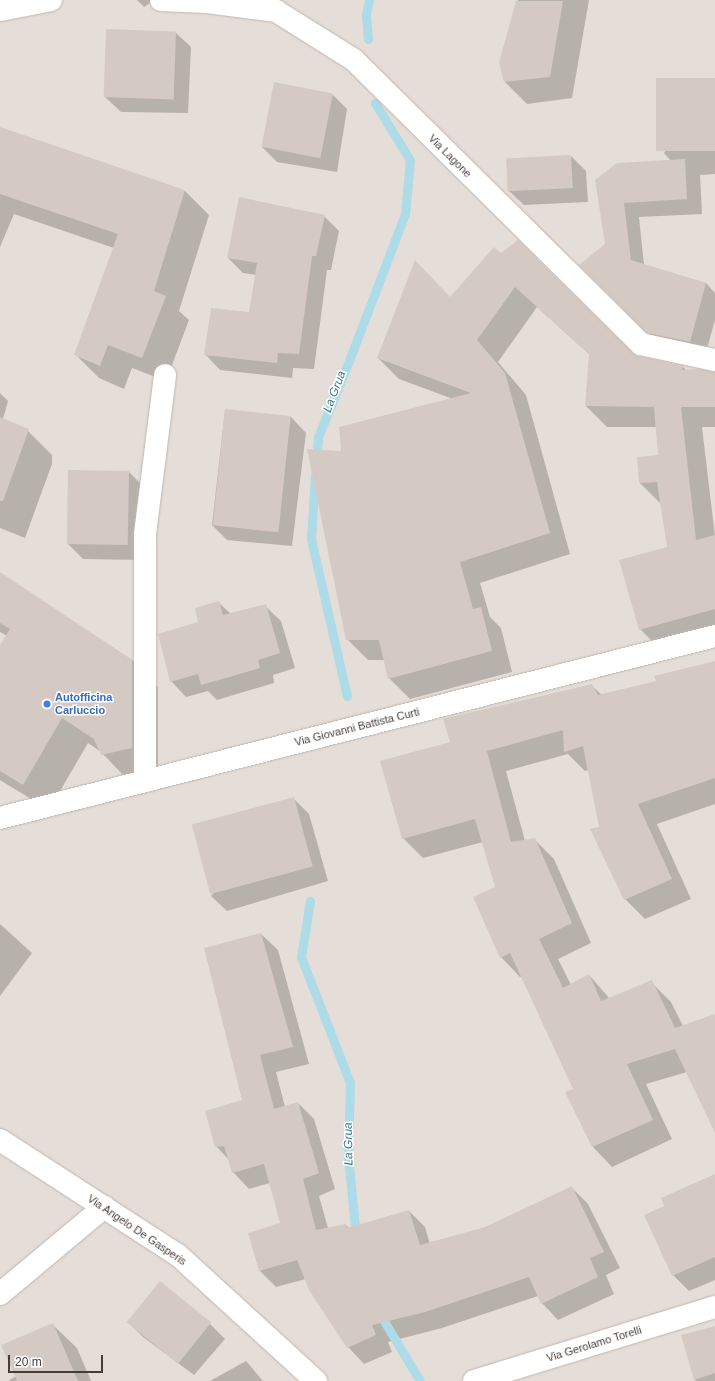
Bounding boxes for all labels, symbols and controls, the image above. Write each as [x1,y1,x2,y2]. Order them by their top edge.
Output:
street label: Via Lagone [426,132,474,180]
water label: La Grua [321,369,349,415]
place label: Autofficina Carluccio [55,691,112,717]
marker: Autofficina Carluccio [42,699,52,709]
street label: Via Giovanni Battista Curti [293,705,421,749]
water label: La Grua [341,1122,357,1166]
street label: Via Angelo De Gasperis [85,1192,189,1268]
street label: Via Gerolamo Torelli [545,1323,643,1365]
scale bar [10,1347,105,1373]
text: 20 m [15,1355,42,1369]

